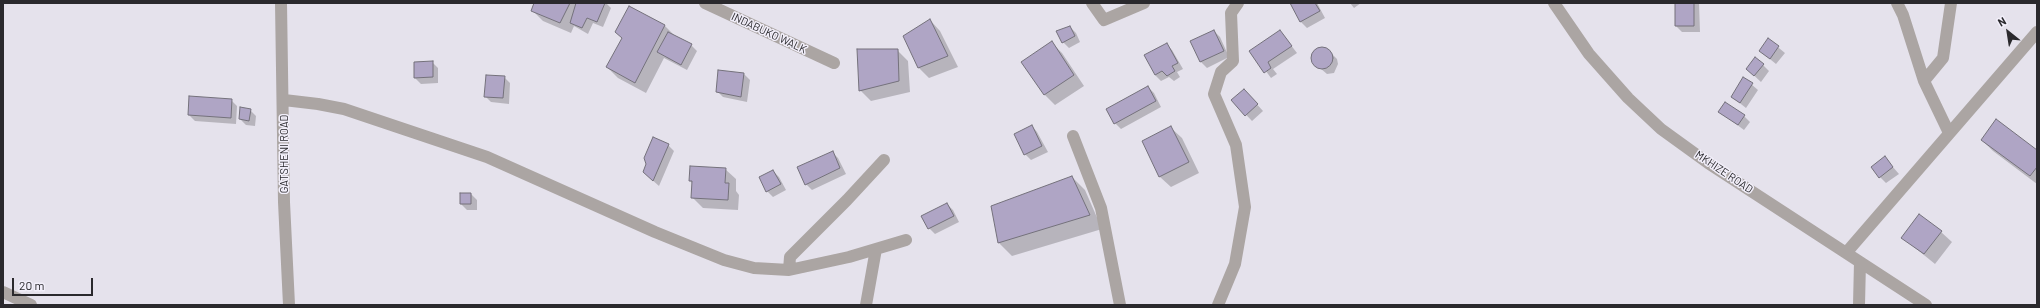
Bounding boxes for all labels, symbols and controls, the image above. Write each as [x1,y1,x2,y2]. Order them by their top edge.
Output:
street label: INDABUKO WALK [729,10,809,56]
north arrow [1988,12,2028,52]
text: N [1995,14,2008,29]
street label: GATSHENI ROAD [277,115,291,193]
street label: MKHIZE ROAD [1693,148,1755,196]
scale bar [14,270,95,296]
text: 20 m [19,278,45,292]

